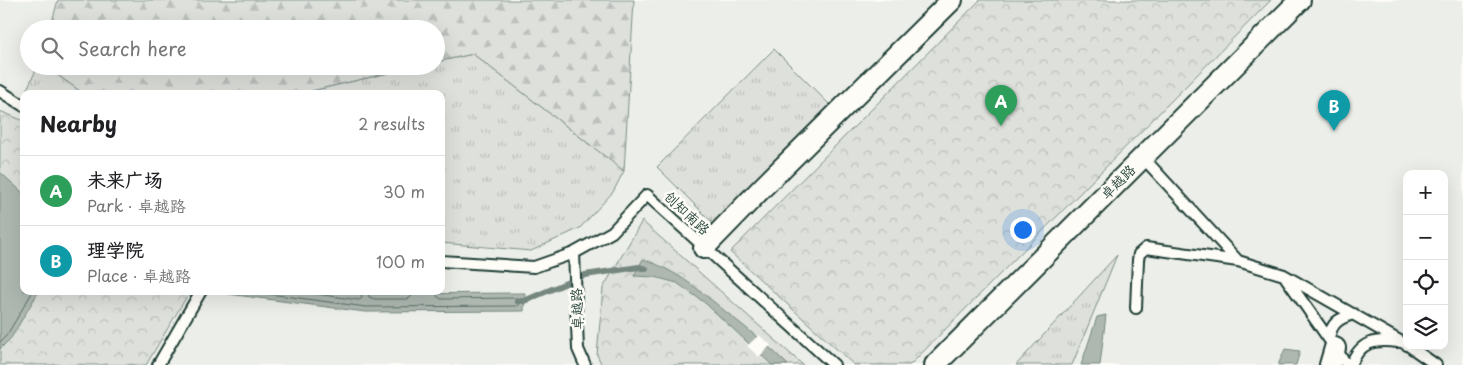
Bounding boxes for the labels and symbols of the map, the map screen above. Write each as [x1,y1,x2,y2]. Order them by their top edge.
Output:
pin: A [985,85,1017,126]
pin: B [1318,90,1350,131]
street label: 卓越路 [1095,159,1140,204]
street label: 创知南路 [660,186,715,239]
your location [1010,217,1036,243]
street label: 卓越路 [565,288,588,330]

